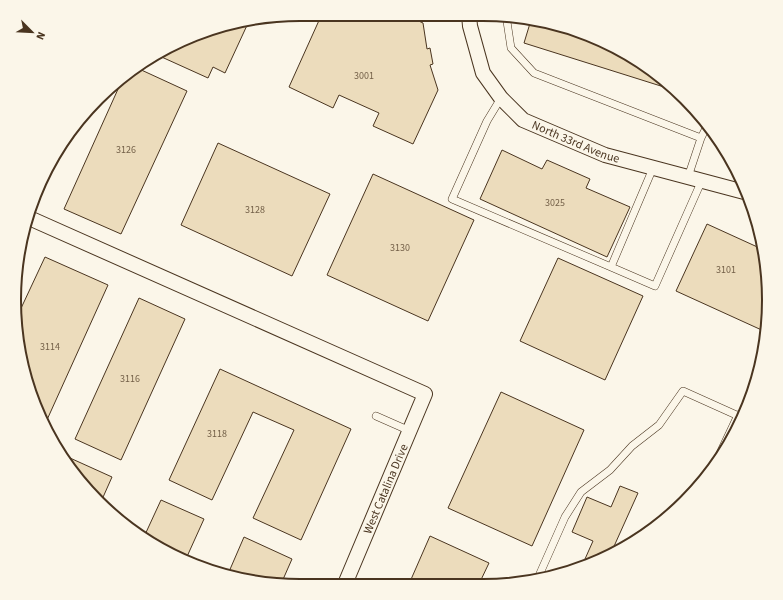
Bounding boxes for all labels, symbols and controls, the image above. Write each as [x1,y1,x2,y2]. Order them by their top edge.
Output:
north arrow [12,12,52,52]
text: N [32,29,49,42]
house number: 3001 [354,69,374,83]
street label: North 33rd Avenue [529,116,622,167]
house number: 3126 [116,143,136,157]
house number: 3025 [545,196,565,210]
house number: 3128 [245,203,265,217]
house number: 3130 [390,241,410,255]
house number: 3101 [716,263,736,277]
house number: 3114 [40,340,60,354]
house number: 3116 [120,372,140,386]
house number: 3118 [207,427,227,441]
street label: West Catalina Drive [359,441,413,537]

